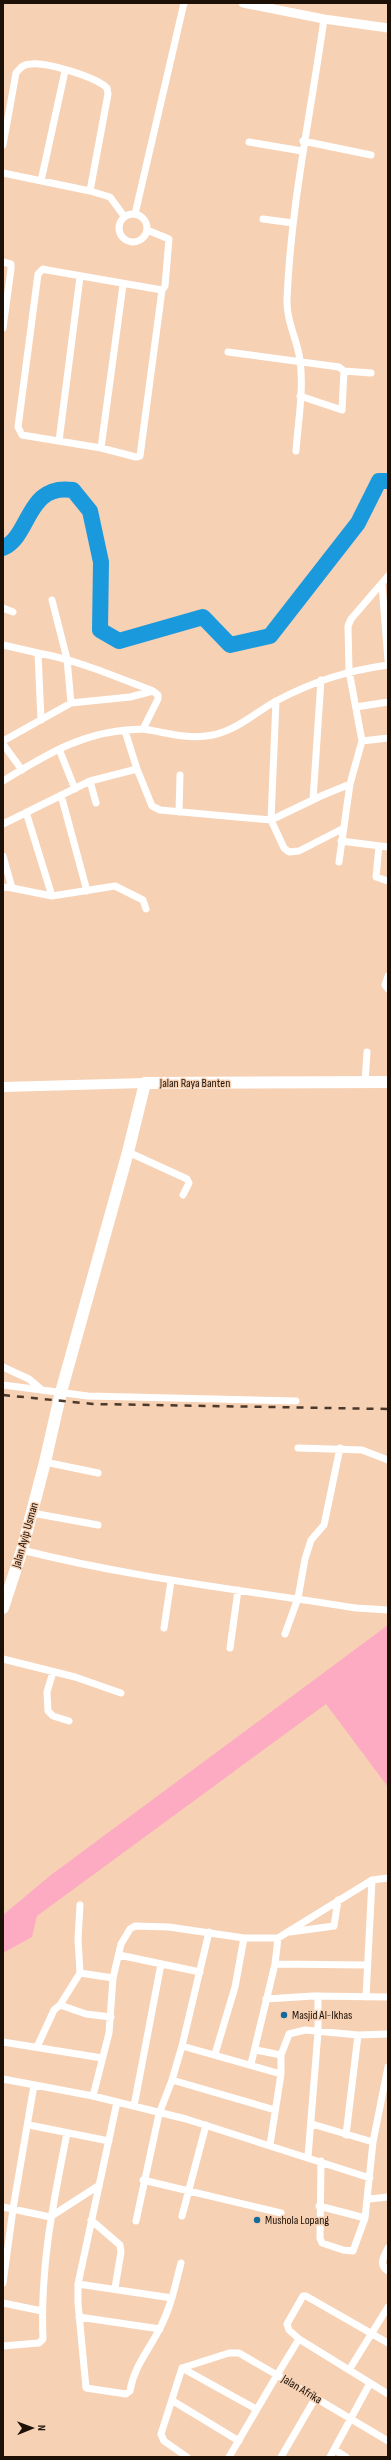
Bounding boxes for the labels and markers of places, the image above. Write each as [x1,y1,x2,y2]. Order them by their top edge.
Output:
place label: Masjid Al-Ikhas [292,2008,352,2023]
marker: Masjid Al-Ikhas [279,2010,289,2020]
place label: Mushola Lopang [265,2213,329,2228]
marker: Mushola Lopang [252,2215,262,2225]

